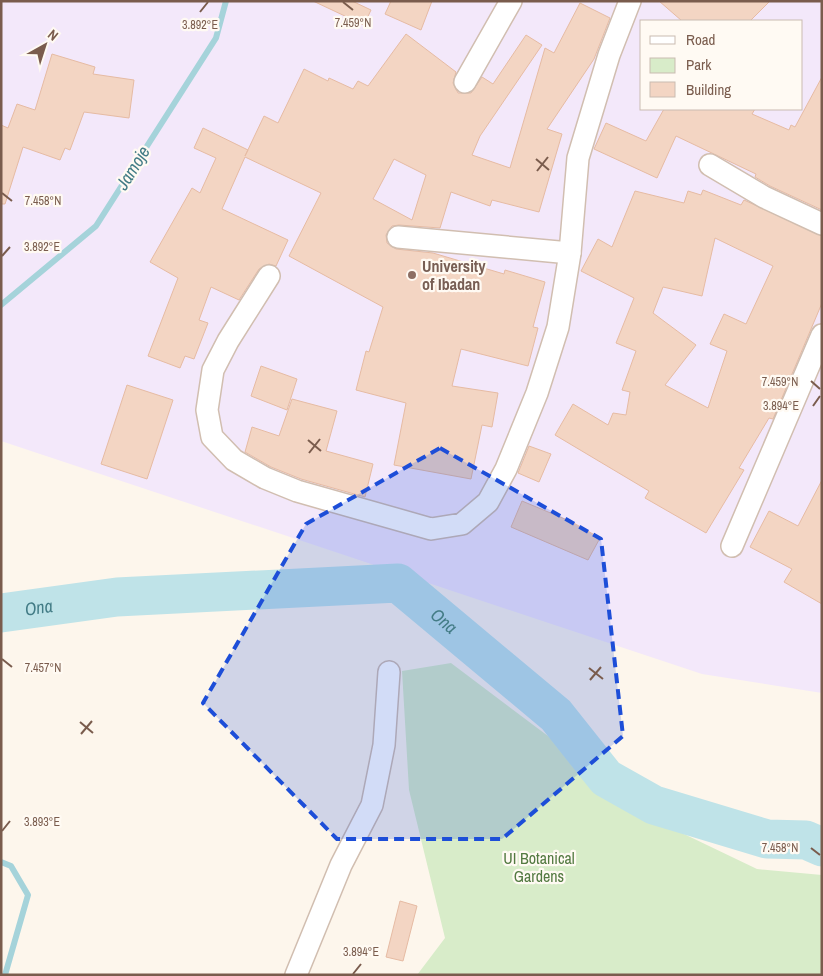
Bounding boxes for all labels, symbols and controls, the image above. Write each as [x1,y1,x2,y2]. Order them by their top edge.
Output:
text: 7.459°N [335,15,371,31]
text: 3.892°E [182,17,218,33]
north arrow [20,20,70,70]
legend [640,20,803,110]
text: N [44,25,62,45]
text: Road [686,29,715,50]
text: Park [686,54,712,75]
text: Building [686,79,731,100]
water label: Jamoje [109,141,156,195]
text: 7.458°N [25,193,61,209]
text: 3.892°E [24,239,60,255]
place label: University of Ibadan [422,255,486,295]
marker: University of Ibadan [406,269,418,281]
text: 7.459°N [762,374,798,390]
text: 3.894°E [763,398,799,414]
water label: Ona [23,593,54,622]
water label: Ona [425,602,463,639]
text: 7.457°N [25,660,61,676]
text: 3.893°E [24,814,60,830]
text: 7.458°N [762,840,798,856]
park label: UI Botanical Gardens [503,847,575,887]
text: 3.894°E [343,944,379,960]

